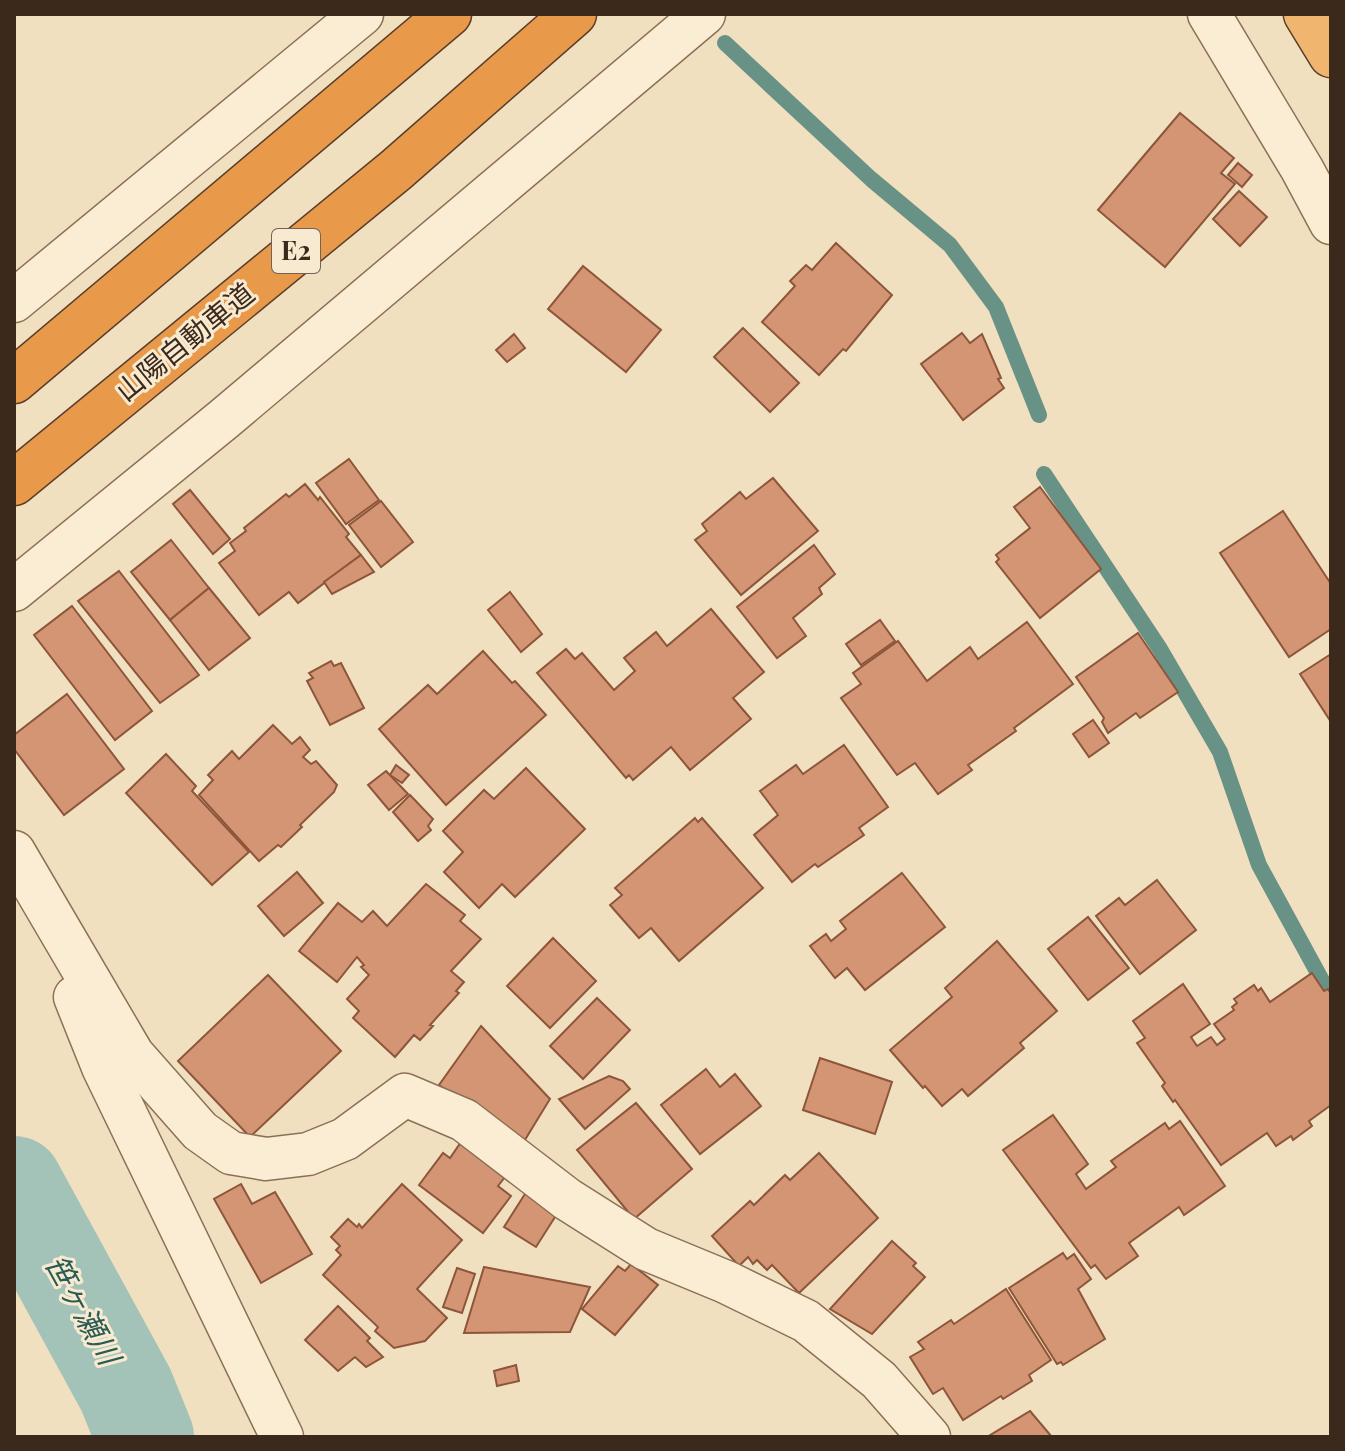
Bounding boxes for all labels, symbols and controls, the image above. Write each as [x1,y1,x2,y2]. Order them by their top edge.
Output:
road number: E2 [272,229,320,273]
street label: 山陽自動車道 [107,274,261,408]
water label: 笹ヶ瀬川 [37,1247,132,1374]

